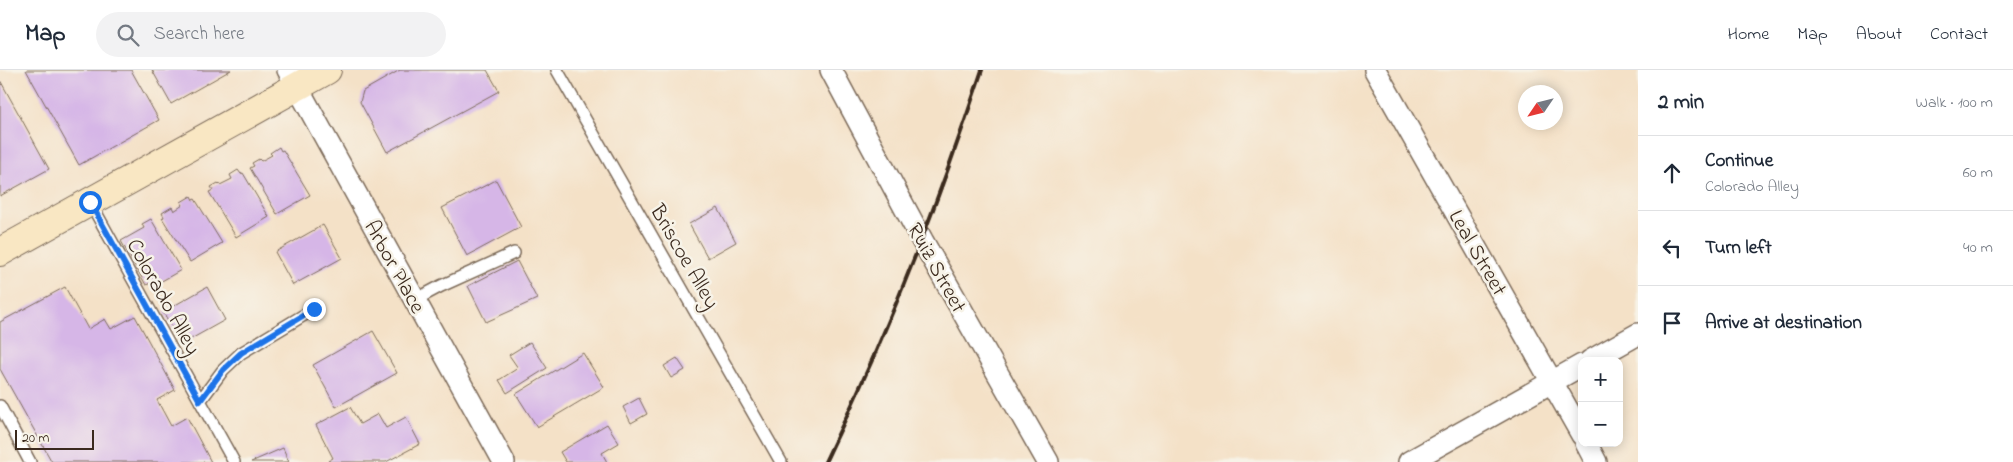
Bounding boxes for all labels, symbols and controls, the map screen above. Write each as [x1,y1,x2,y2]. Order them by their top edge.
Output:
search box [96,12,446,57]
text: Map [25,17,66,52]
icon: search [114,21,142,49]
text: Search here [154,21,245,48]
text: Home [1728,22,1769,48]
text: Map [1797,22,1828,48]
text: About [1856,22,1902,48]
text: Contact [1930,22,1988,48]
north arrow [1518,85,1563,130]
text: 2 min [1658,88,1704,118]
text: Walk · 100 m [1916,91,1993,115]
text: Continue [1705,148,1773,175]
icon: ahead [1658,159,1686,187]
text: 60 m [1963,161,1993,185]
text: Colorado Alley [1705,175,1799,199]
route start [79,191,102,214]
street label: Briscoe Alley [639,198,726,316]
street label: Leal Street [1439,205,1514,303]
street label: Arbor Place [355,215,432,320]
street label: Ruiz Street [897,217,974,320]
street label: Colorado Alley [116,233,208,362]
icon: left [1658,234,1686,262]
text: Turn left [1705,235,1772,262]
text: 40 m [1963,236,1993,260]
route end [303,298,326,321]
icon: arrive [1658,309,1686,337]
text: Arrive at destination [1705,310,1862,337]
map controls [1578,357,1623,447]
button: + [1578,357,1623,402]
button: − [1578,402,1623,447]
scale bar [15,427,94,450]
text: 20 m [22,428,49,449]

